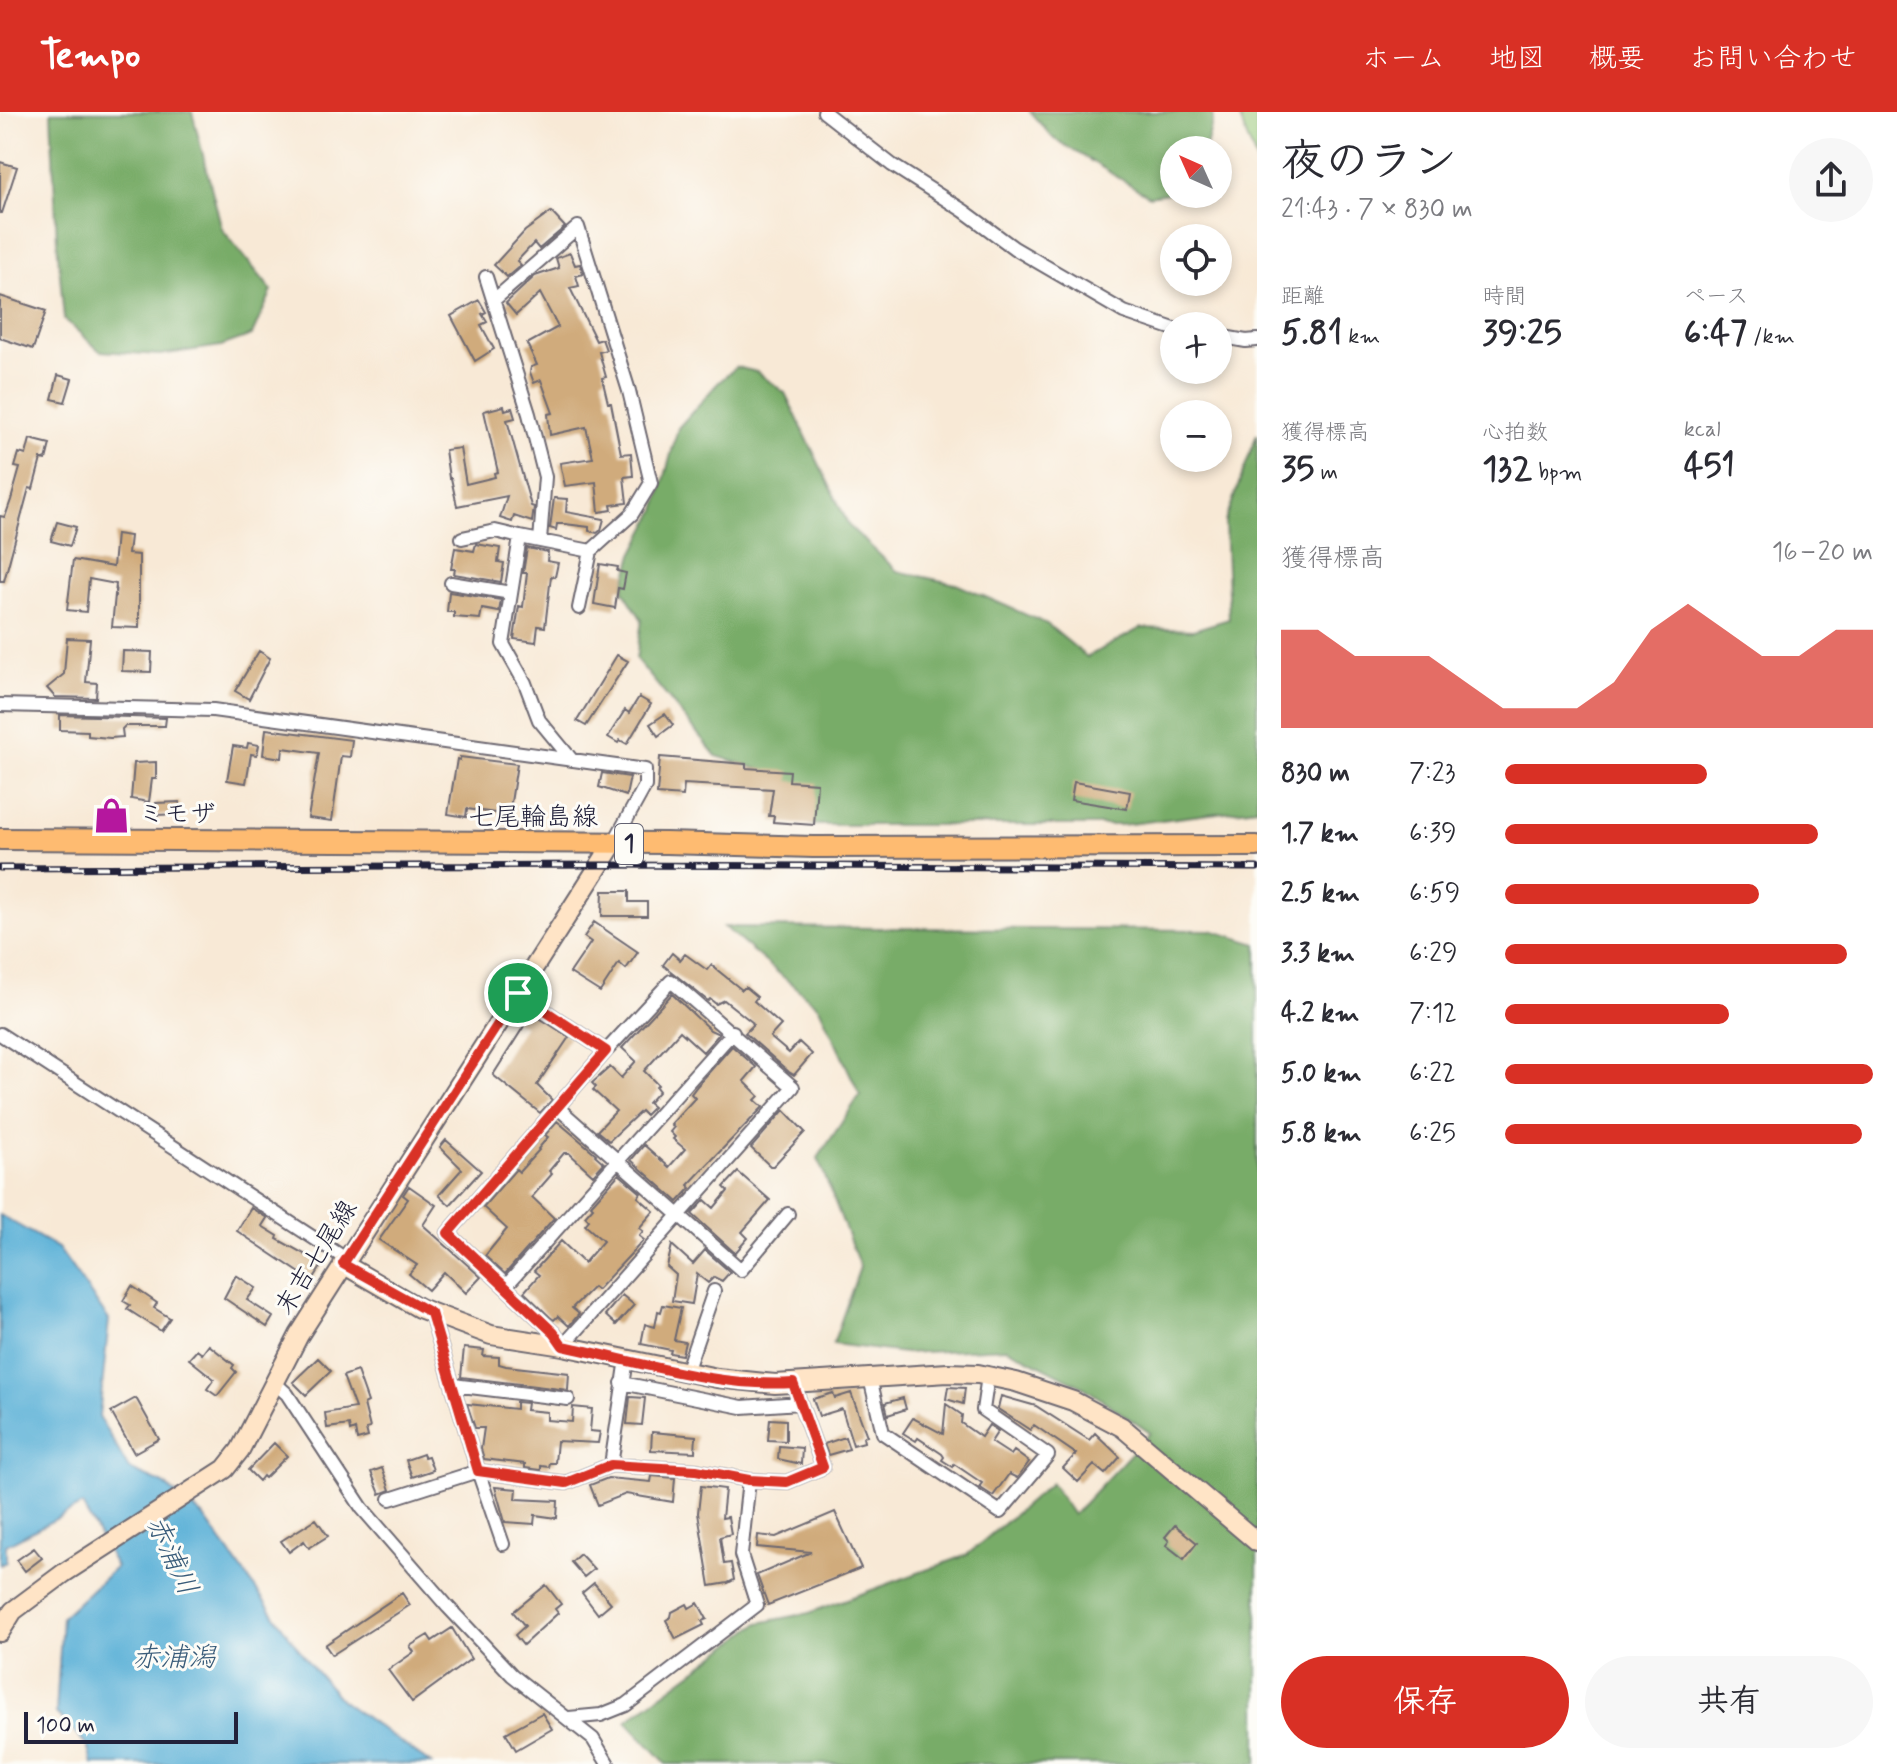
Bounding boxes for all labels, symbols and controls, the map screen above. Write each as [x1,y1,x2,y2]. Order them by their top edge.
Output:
text: Tempo [40,32,141,81]
text: ホーム [1362,41,1445,78]
text: 地図 [1489,41,1545,78]
text: 概要 [1589,41,1645,78]
text: お問い合わせ [1689,41,1857,78]
text: 夜のラン [1281,134,1457,192]
north arrow [1160,136,1232,208]
map controls [1160,136,1232,472]
button: share [1789,138,1873,222]
text: 21:43 · 7 × 830 m [1281,193,1473,227]
button: locate [1160,224,1232,296]
text: 距離 [1281,283,1325,311]
text: 時間 [1482,283,1526,311]
text: ペース [1684,283,1748,311]
text: 5.81 [1281,311,1342,356]
text: 39:25 [1482,311,1562,356]
text: 6:47 [1684,311,1747,356]
button: + [1160,312,1232,384]
text: km [1342,323,1380,351]
text: /km [1747,323,1795,351]
button: − [1160,400,1232,472]
text: kcal [1684,416,1721,444]
text: 獲得標高 [1281,419,1369,447]
text: 心拍数 [1482,419,1548,447]
text: 451 [1684,444,1735,489]
text: 35 [1281,447,1315,492]
text: 132 [1482,447,1532,492]
text: m [1315,459,1338,487]
text: bpm [1532,459,1582,487]
text: 16–20 m [1772,536,1873,570]
text: 獲得標高 [1281,542,1385,576]
text: 830 m [1281,757,1350,791]
text: 7:23 [1409,757,1455,791]
shop icon: ミモザ [93,796,131,834]
place label: ミモザ [138,798,216,832]
street label: 七尾輪島線 [468,801,598,835]
text: 1.7 km [1281,817,1359,851]
text: 6:39 [1409,817,1457,851]
road number: 1 [615,824,643,864]
text: 2.5 km [1281,877,1360,911]
text: 6:59 [1409,877,1460,911]
text: 3.3 km [1281,937,1355,971]
text: 6:29 [1409,937,1458,971]
pin [484,959,552,1027]
icon: arrive [496,971,540,1015]
text: 4.2 km [1281,997,1359,1031]
text: 7:12 [1409,997,1457,1031]
text: 5.0 km [1281,1057,1362,1091]
text: 6:22 [1409,1057,1456,1091]
text: 5.8 km [1281,1117,1362,1151]
text: 6:25 [1409,1117,1456,1151]
street label: 末吉七尾線 [268,1194,366,1322]
water label: 赤浦川 [136,1510,206,1602]
water label: 赤浦潟 [132,1640,217,1677]
button: 保存 [1281,1656,1569,1748]
button: 共有 [1585,1656,1873,1748]
scale bar [24,1708,238,1744]
text: 100 m [36,1712,95,1740]

